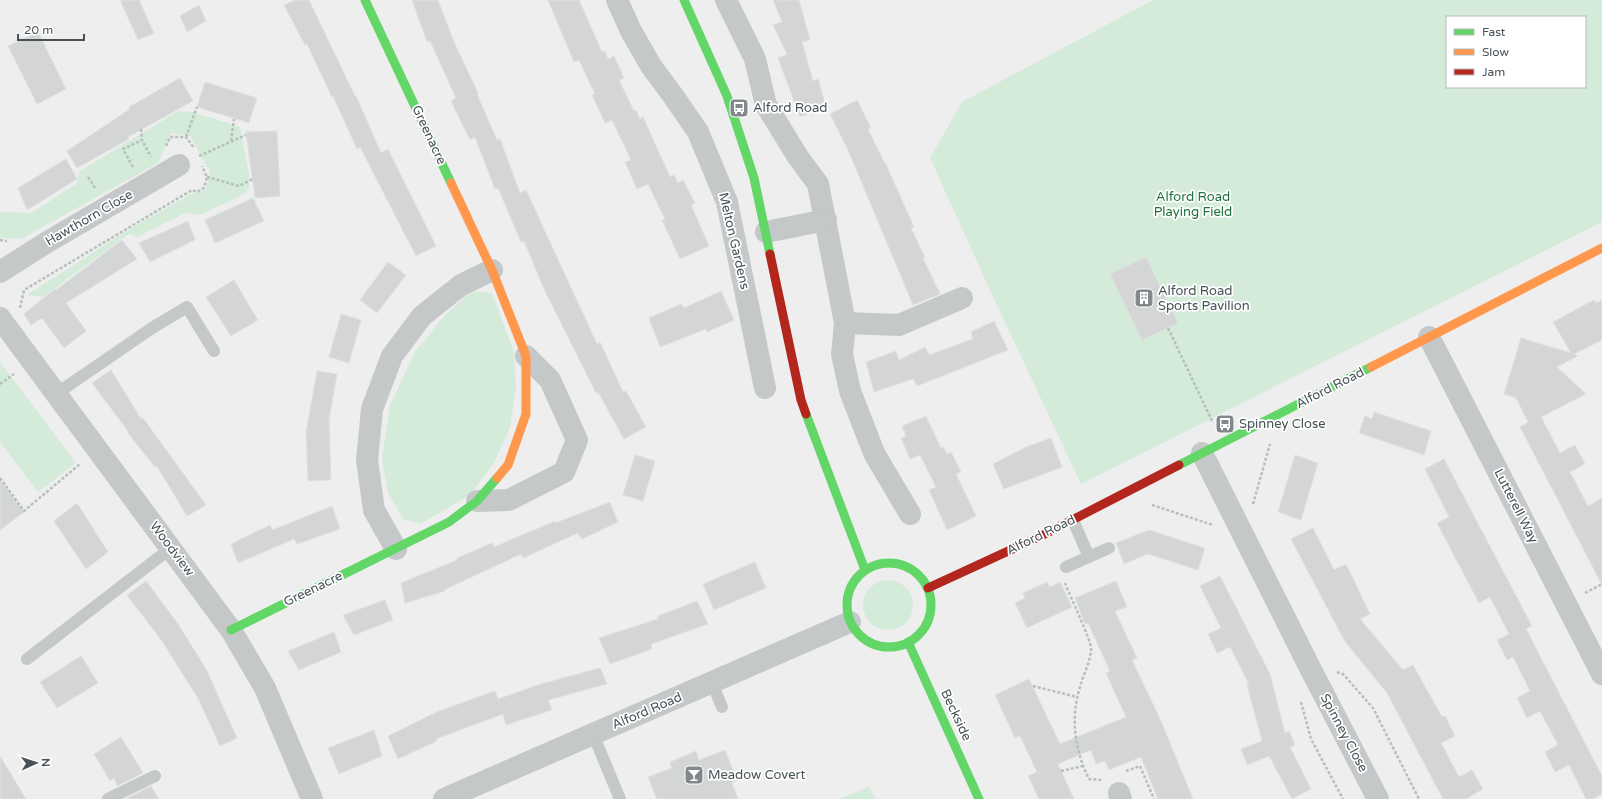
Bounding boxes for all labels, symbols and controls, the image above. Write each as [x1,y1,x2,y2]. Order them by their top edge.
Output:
scale bar [18,16,84,42]
legend [1446,16,1586,88]
text: 20 m [24,23,53,37]
text: Fast [1482,25,1506,39]
text: Slow [1482,45,1509,59]
text: Jam [1482,65,1505,79]
bus stop icon: Alford Road [728,97,750,119]
place label: Alford Road [753,100,827,116]
street label: Greenacre [408,103,450,167]
street label: Hawthorn Close [42,186,136,250]
park label: Alford Road Playing Field [1154,189,1232,220]
street label: Melton Gardens [715,191,753,291]
place label: Alford Road Sports Pavilion [1158,283,1250,314]
building icon: Alford Road Sports Pavilion [1133,287,1155,309]
street label: Alford Road [1293,364,1367,412]
bus stop icon: Spinney Close [1214,413,1236,435]
place label: Spinney Close [1239,416,1326,432]
street label: Lutterell Way [1490,466,1542,546]
street label: Alford Road [1004,512,1078,558]
street label: Woodview [146,519,198,579]
street label: Greenacre [281,568,345,610]
street label: Beckside [937,687,975,743]
street label: Alford Road [610,689,684,733]
street label: Spinney Close [1317,691,1371,775]
north arrow [16,743,56,783]
text: N [39,758,52,767]
bar icon: Meadow Covert [683,764,705,786]
place label: Meadow Covert [708,767,806,783]

